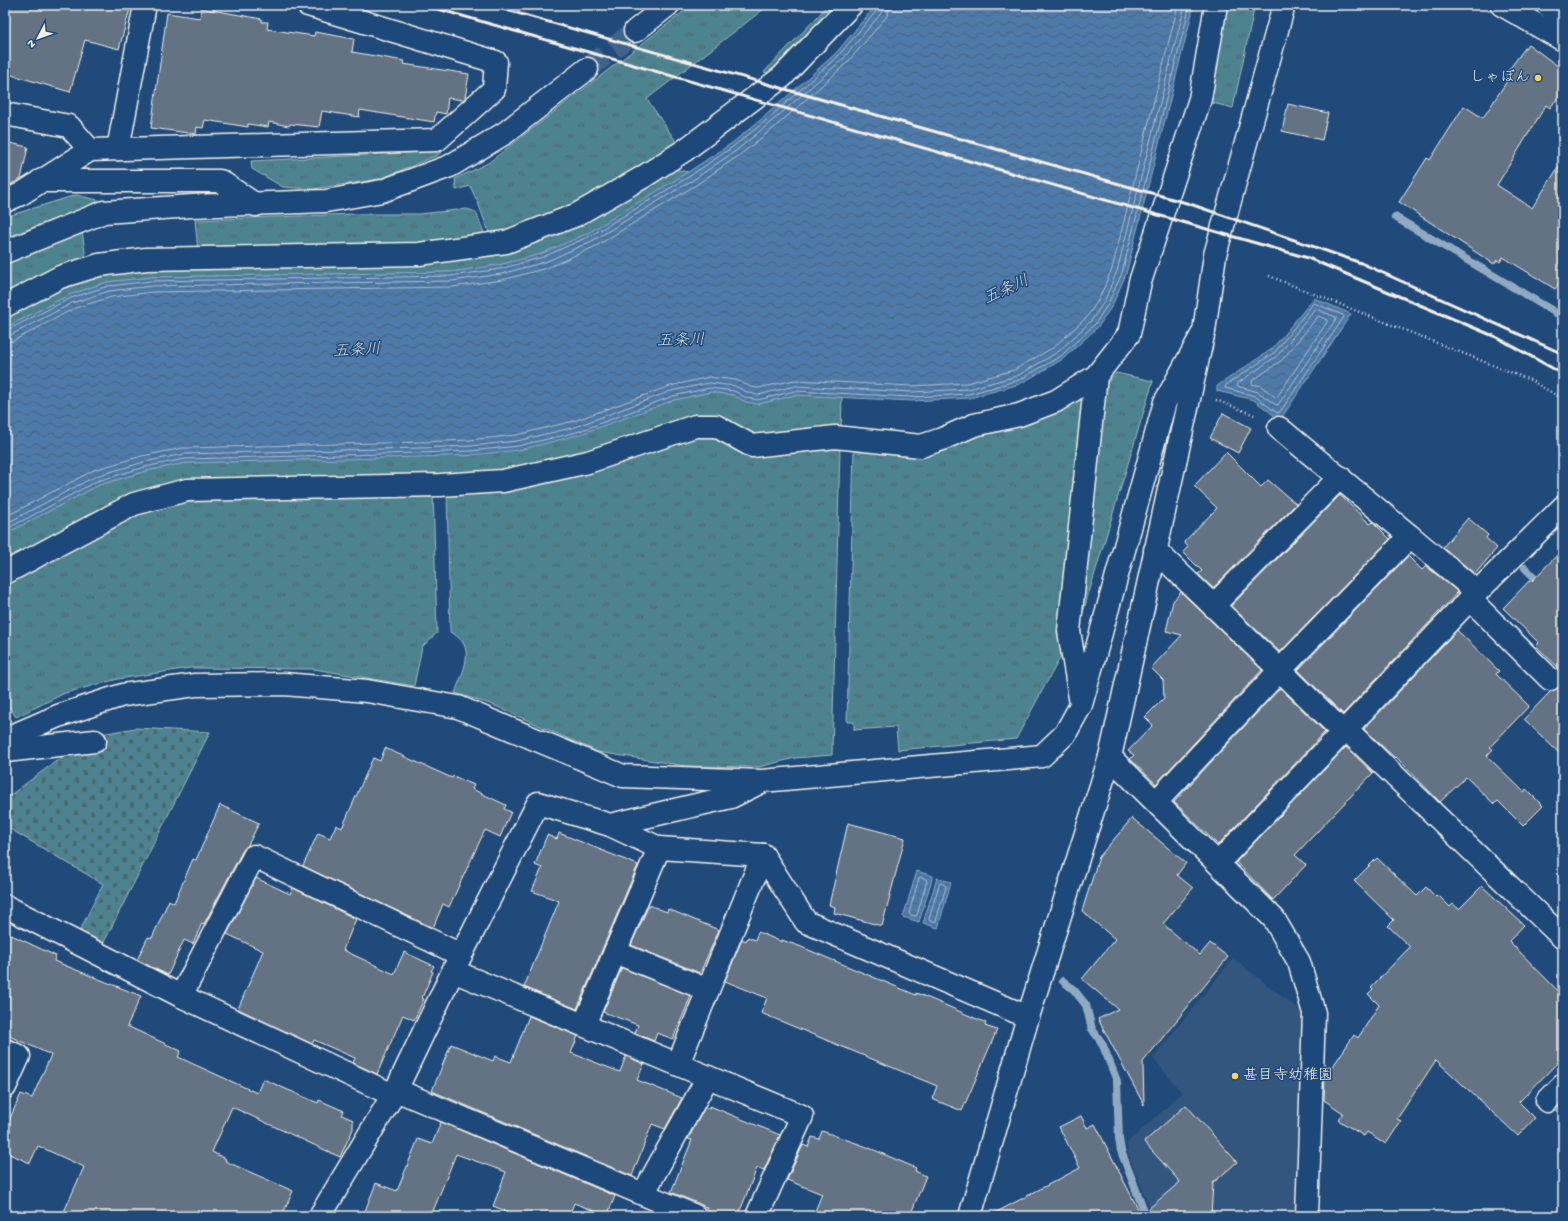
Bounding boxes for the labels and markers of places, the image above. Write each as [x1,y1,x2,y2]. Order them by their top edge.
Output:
place label: しゃぼん [1470,69,1530,87]
marker: しゃぼん [1533,73,1543,83]
place label: 甚目寺幼稚園 [1243,1066,1333,1085]
marker: 甚目寺幼稚園 [1230,1071,1240,1081]

